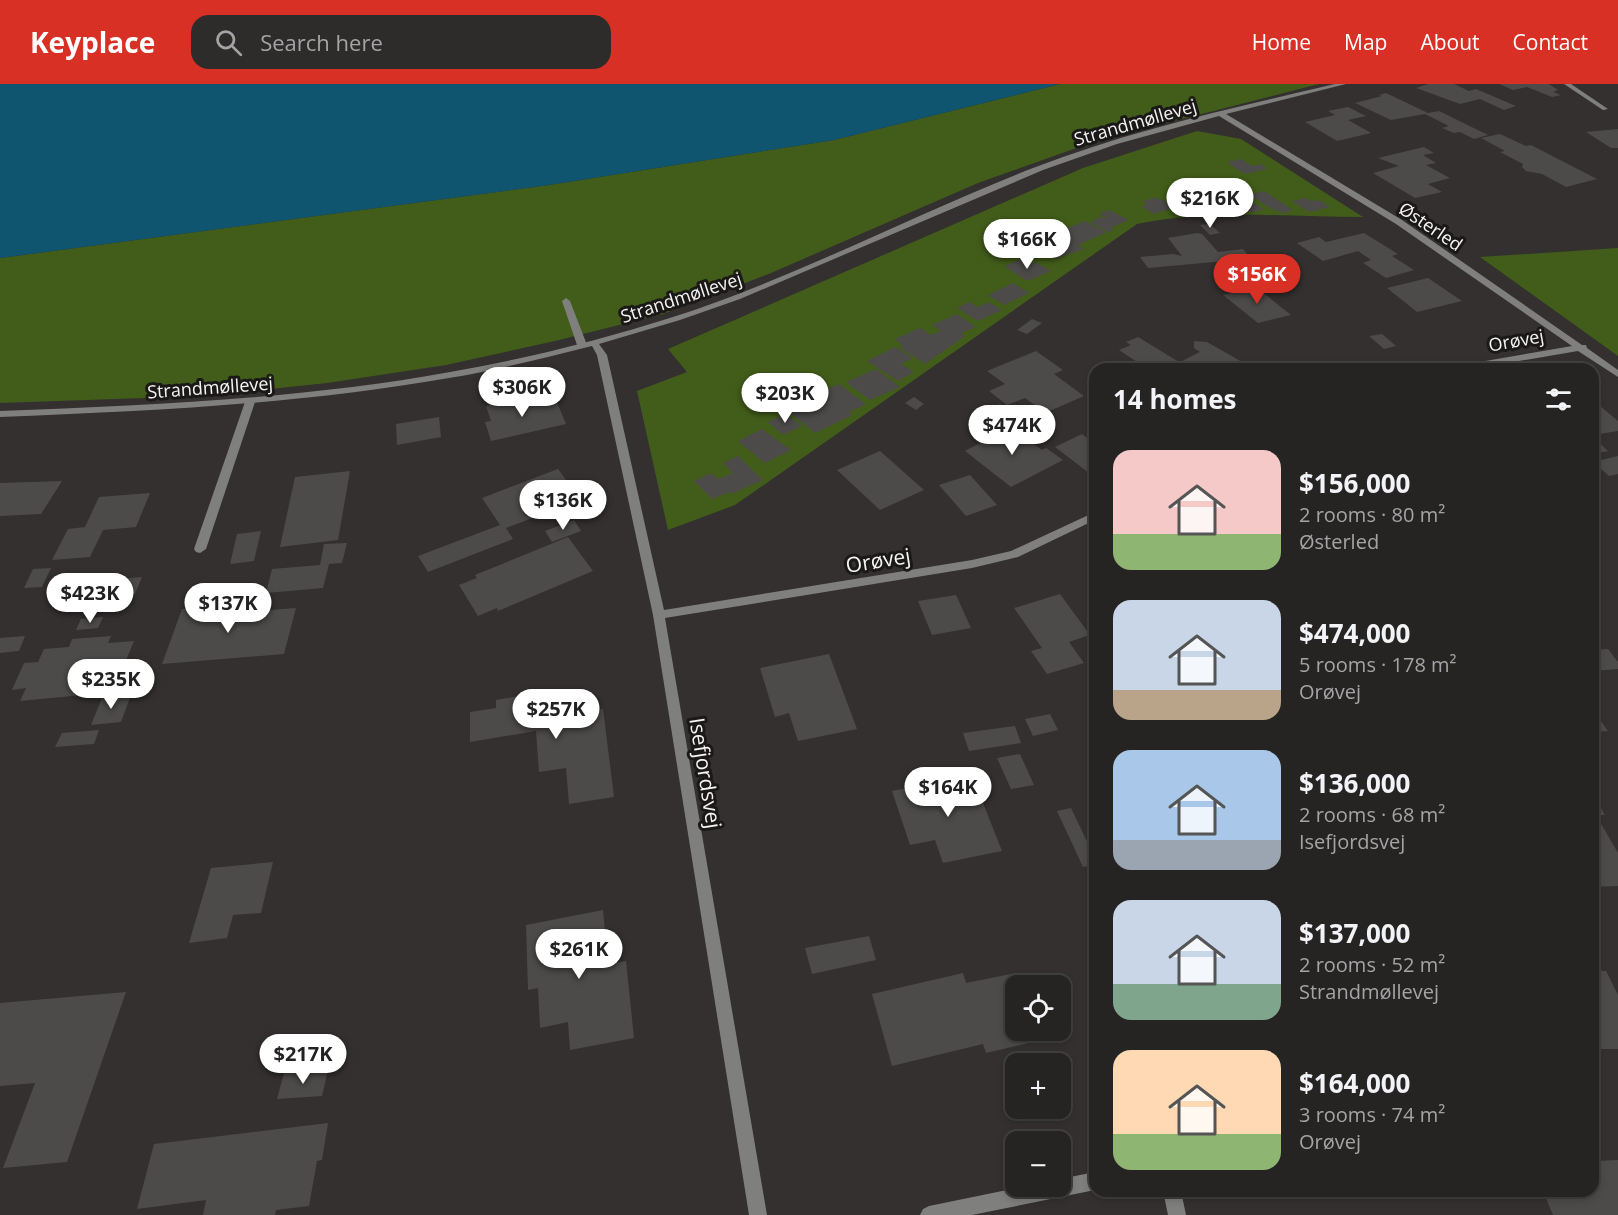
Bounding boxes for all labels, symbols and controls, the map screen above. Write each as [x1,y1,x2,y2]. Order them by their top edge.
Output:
search box [191,15,611,69]
text: Keyplace [30,23,155,61]
icon: search [212,26,245,59]
text: Search here [260,27,383,57]
text: Home [1252,28,1311,56]
text: Map [1344,28,1387,56]
text: About [1420,28,1480,56]
text: Contact [1513,28,1588,56]
street label: Strandmøllevej [1071,93,1199,151]
pin: $216K [1168,178,1252,229]
text: $216K [1180,184,1240,211]
street label: Østerled [1394,196,1468,256]
pin: $166K [985,219,1069,270]
text: $166K [997,225,1057,252]
pin: $156K [1215,254,1299,305]
text: $156K [1227,260,1287,287]
street label: Strandmøllevej [617,266,745,328]
street label: Orøvej [1486,323,1546,357]
pin: $306K [480,367,564,418]
street label: Strandmøllevej [146,371,274,403]
text: $306K [492,373,552,400]
pin: $203K [743,373,827,424]
text: $203K [755,379,815,406]
text: 14 homes [1113,381,1237,417]
icon: filters [1542,383,1575,416]
pin: $474K [970,405,1054,456]
text: $474K [982,411,1042,438]
text: $156,000 [1299,465,1410,501]
icon: home [1161,474,1233,546]
pin: $136K [521,480,605,531]
text: $136K [533,486,593,513]
text: 2 rooms · 80 m² [1299,501,1445,528]
text: Østerled [1299,528,1379,555]
street label: Orøvej [844,541,912,579]
pin: $423K [48,573,132,624]
text: $423K [60,579,120,606]
pin: $137K [186,583,270,634]
text: $137K [198,589,258,616]
text: $474,000 [1299,615,1410,651]
icon: home [1161,624,1233,696]
text: 5 rooms · 178 m² [1299,651,1457,678]
pin: $235K [69,659,153,710]
text: $235K [81,665,141,692]
text: Orøvej [1299,678,1361,705]
pin: $257K [514,689,598,740]
text: $257K [526,695,586,722]
street label: Isefjordsvej [683,716,729,830]
text: $136,000 [1299,765,1410,801]
pin: $164K [906,767,990,818]
text: $164K [918,773,978,800]
icon: home [1161,774,1233,846]
text: 2 rooms · 68 m² [1299,801,1445,828]
text: Isefjordsvej [1299,828,1405,855]
text: $137,000 [1299,915,1410,951]
icon: home [1161,924,1233,996]
pin: $261K [537,929,621,980]
text: $261K [549,935,609,962]
text: 2 rooms · 52 m² [1299,951,1445,978]
map controls [1005,975,1071,1197]
button: locate [1005,975,1071,1041]
text: Strandmøllevej [1299,978,1439,1005]
pin: $217K [261,1034,345,1085]
text: $217K [273,1040,333,1067]
button: + [1005,1053,1071,1119]
text: $164,000 [1299,1065,1410,1101]
icon: home [1161,1074,1233,1146]
text: 3 rooms · 74 m² [1299,1101,1445,1128]
text: Orøvej [1299,1128,1361,1155]
button: − [1005,1131,1071,1197]

